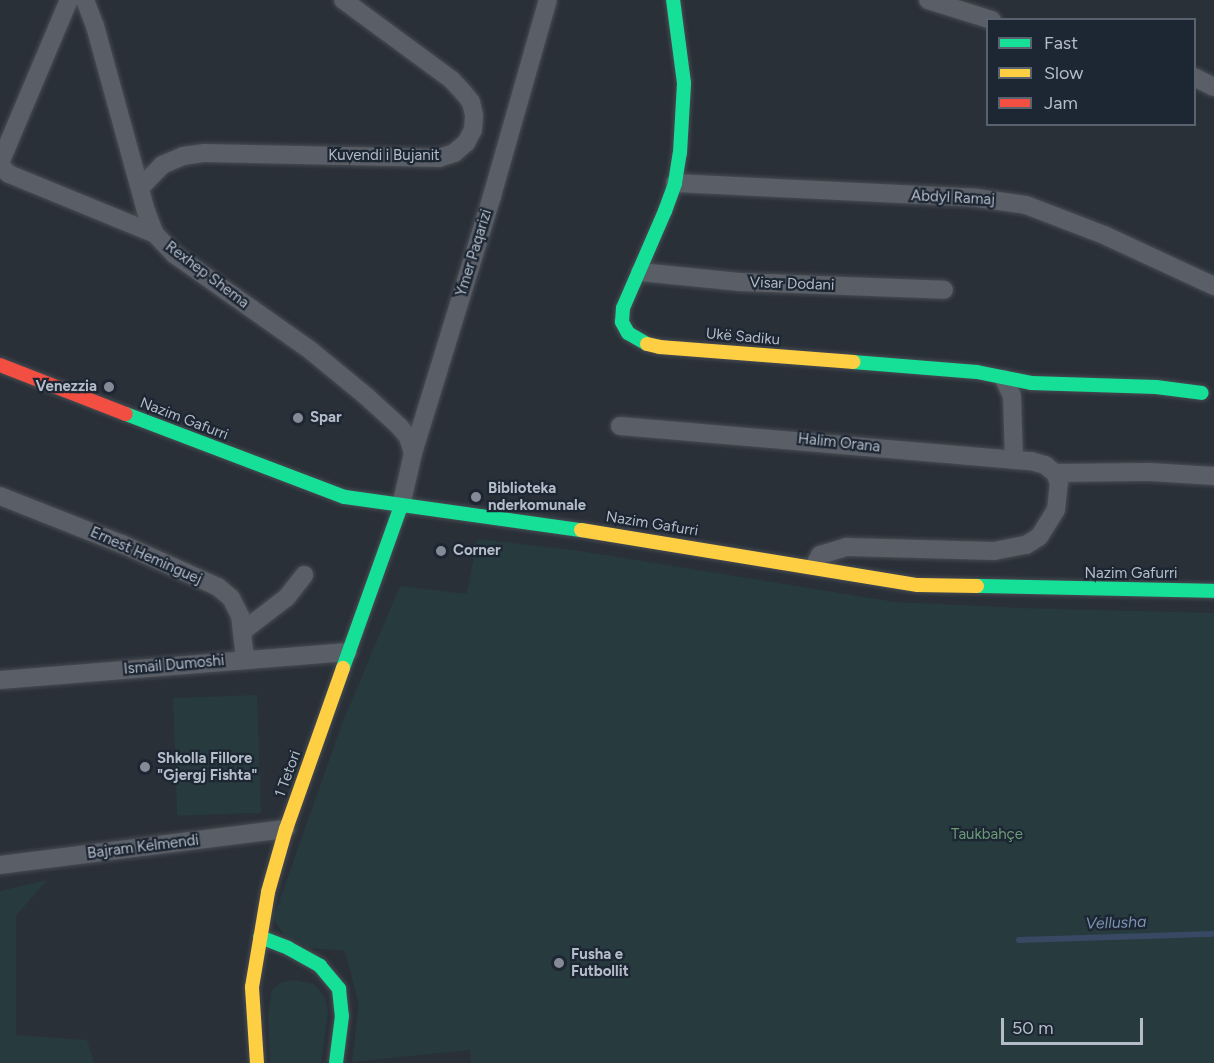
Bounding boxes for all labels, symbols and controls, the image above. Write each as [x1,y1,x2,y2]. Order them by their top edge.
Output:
legend [986,18,1196,126]
text: Fast [1044,32,1078,54]
text: Slow [1044,62,1083,84]
text: Jam [1044,92,1078,114]
street label: Kuvendi i Bujanit [328,147,440,165]
street label: Abdyl Ramaj [911,187,995,209]
street label: Ymer Paqarizi [452,207,496,299]
street label: Rexhep Shema [162,238,252,312]
street label: Visar Dodani [749,274,835,294]
street label: Ukë Sadiku [705,325,781,349]
place label: Venezzia [35,378,97,396]
marker: Venezzia [102,380,116,394]
street label: Nazim Gafurri [137,394,231,444]
place label: Spar [310,409,342,427]
marker: Spar [291,411,305,425]
street label: Halim Orana [797,430,881,456]
place label: Biblioteka nderkomunale [488,479,586,514]
marker: Biblioteka nderkomunale [469,490,483,504]
street label: Nazim Gafurri [605,508,699,540]
street label: Ernest Heminguej [87,523,205,589]
place label: Corner [453,542,501,560]
marker: Corner [434,544,448,558]
street label: Nazim Gafurri [1084,565,1178,583]
street label: Ismail Dumoshi [123,652,225,678]
street label: 1 Tetori [271,748,305,800]
place label: Shkolla Fillore "Gjergj Fishta" [157,749,257,784]
marker: Shkolla Fillore "Gjergj Fishta" [138,760,152,774]
park label: Taukbahçe [951,826,1023,844]
street label: Bajram Kelmendi [86,831,200,863]
water label: Vellusha [1085,912,1147,934]
place label: Fusha e Futbollit [571,945,629,980]
marker: Fusha e Futbollit [552,956,566,970]
scale bar [1004,1006,1146,1044]
text: 50 m [1012,1017,1054,1039]

